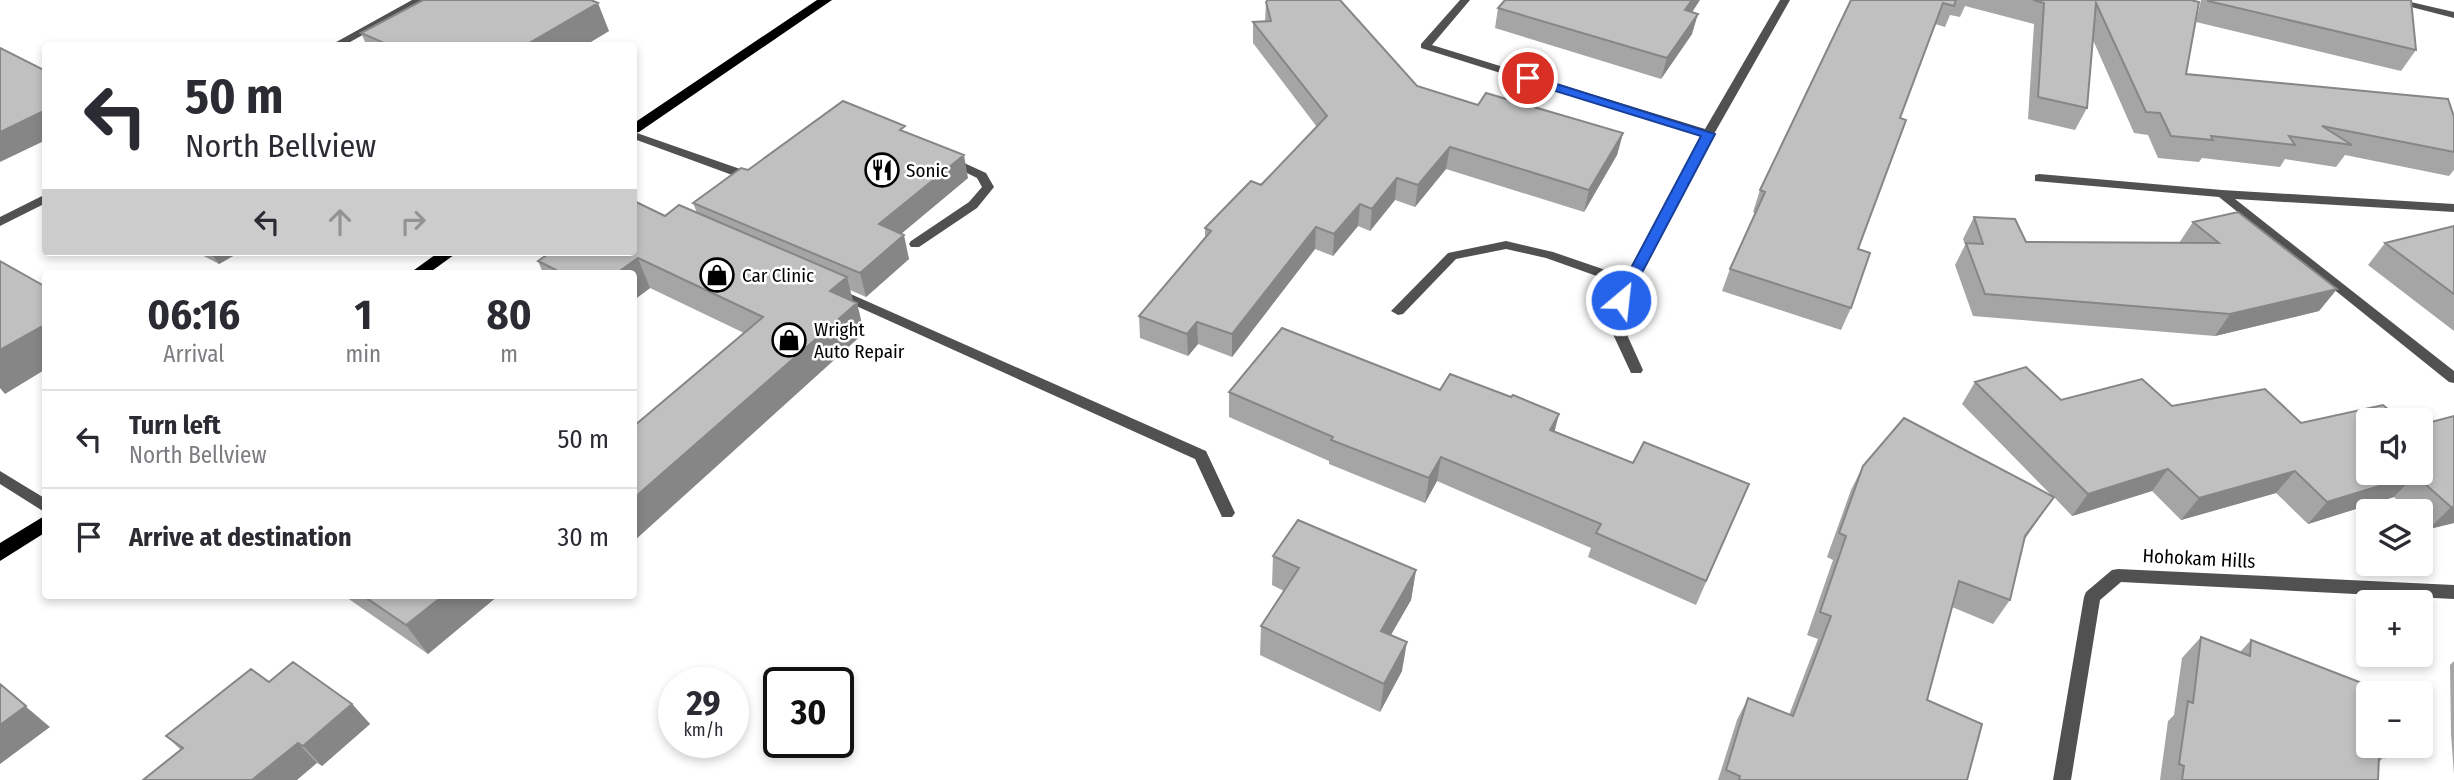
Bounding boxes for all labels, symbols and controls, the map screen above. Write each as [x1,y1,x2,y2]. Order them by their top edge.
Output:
pin [1498,48,1558,108]
icon: arrive [1509,59,1547,97]
text: 50 m [185,67,283,126]
icon: left [70,70,161,161]
text: North Bellview [185,127,376,165]
restaurant icon: Sonic [863,151,901,189]
place label: Sonic [906,159,948,182]
icon: left [248,203,286,241]
icon: ahead [321,203,359,241]
icon: right [394,203,432,241]
shop icon: Car Clinic [698,256,736,294]
position arrow [1584,263,1658,337]
place label: Car Clinic [742,264,814,287]
text: 06:16 [147,290,240,340]
text: 1 [354,290,372,340]
text: 80 [487,290,532,340]
place label: Wright Auto Repair [814,318,905,363]
shop icon: Wright Auto Repair [770,321,808,359]
text: Arrival [163,340,224,368]
text: min [346,340,381,368]
text: m [500,340,518,368]
map controls [2356,408,2433,758]
button: sound [2356,408,2433,485]
text: Turn left [129,410,221,441]
icon: left [70,420,108,458]
text: 50 m [557,424,609,455]
text: North Bellview [129,441,266,469]
button: layers [2356,499,2433,576]
icon: arrive [70,518,108,556]
text: Arrive at destination [129,522,352,553]
text: 30 m [558,522,609,553]
street label: Hohokam Hills [2142,544,2256,573]
button: + [2356,590,2433,667]
speed limit sign: 30 [763,667,854,758]
button: − [2356,681,2433,758]
text: 29 [686,682,721,724]
text: km/h [683,719,724,741]

